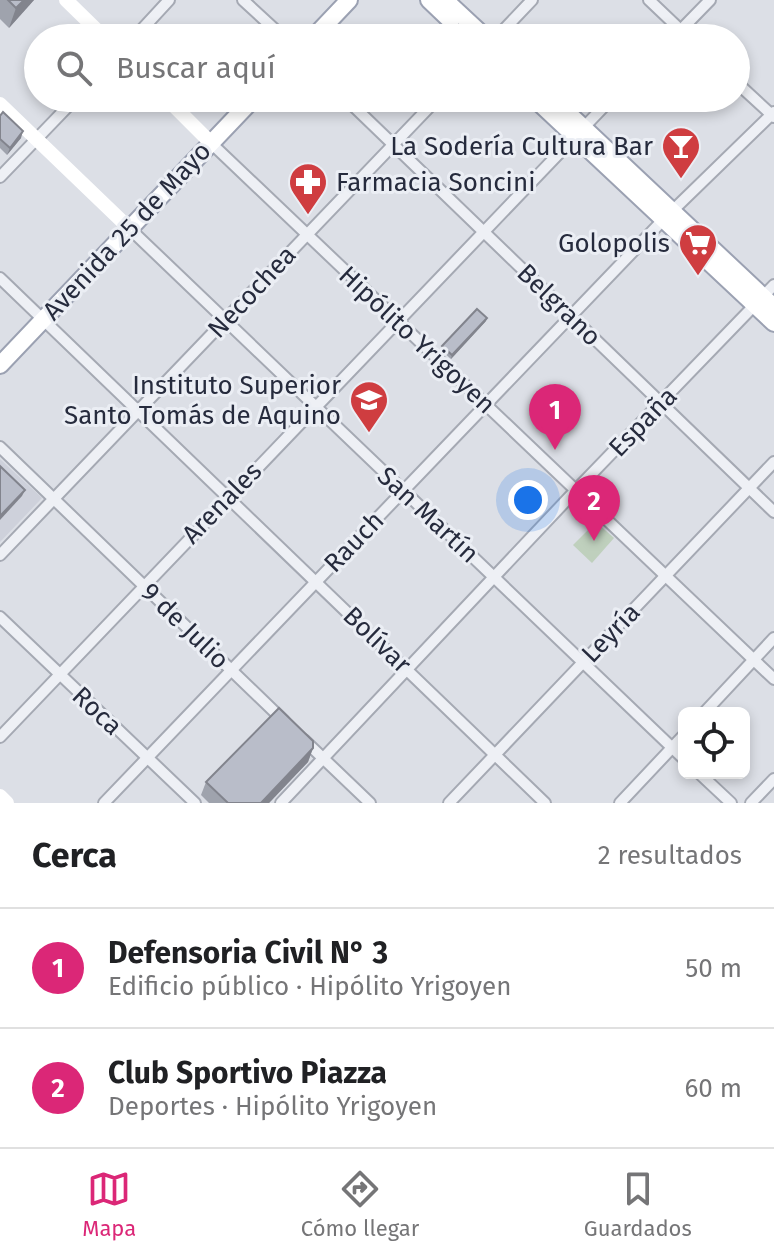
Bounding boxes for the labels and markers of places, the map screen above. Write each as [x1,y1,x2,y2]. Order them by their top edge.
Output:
bar icon: La Sodería Cultura Bar [660,125,702,180]
place label: La Sodería Cultura Bar [390,131,653,162]
pharmacy icon: Farmacia Soncini [287,161,329,216]
place label: Farmacia Soncini [336,167,536,198]
supermarket icon: Golopolis [677,222,719,277]
place label: Golopolis [558,228,670,259]
place label: Instituto Superior Santo Tomás de Aquino [64,370,341,431]
school or university icon: Instituto Superior Santo Tomás de Aquino [348,379,390,434]
pin: 1 [529,384,581,450]
pin: 2 [568,475,620,541]

